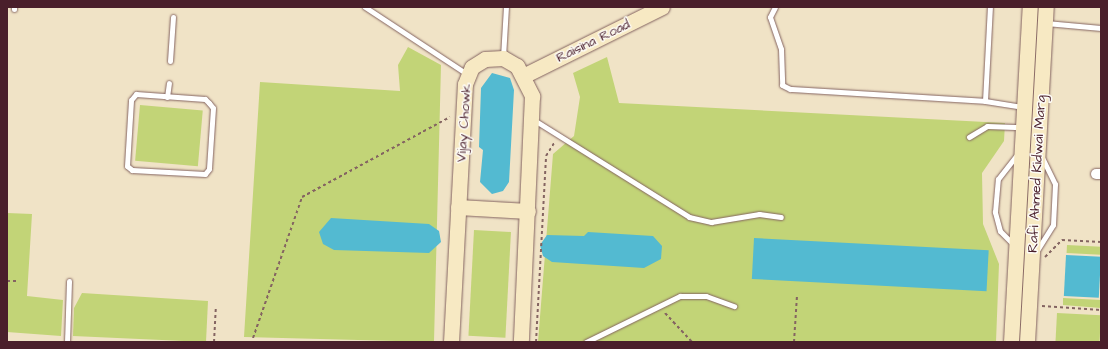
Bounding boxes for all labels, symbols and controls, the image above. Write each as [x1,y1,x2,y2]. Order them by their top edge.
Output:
street label: Raisina Road [553,16,633,66]
street label: Vijay Chowk [453,83,475,163]
street label: Rafi Ahmed Kidwai Marg [1024,95,1050,253]

